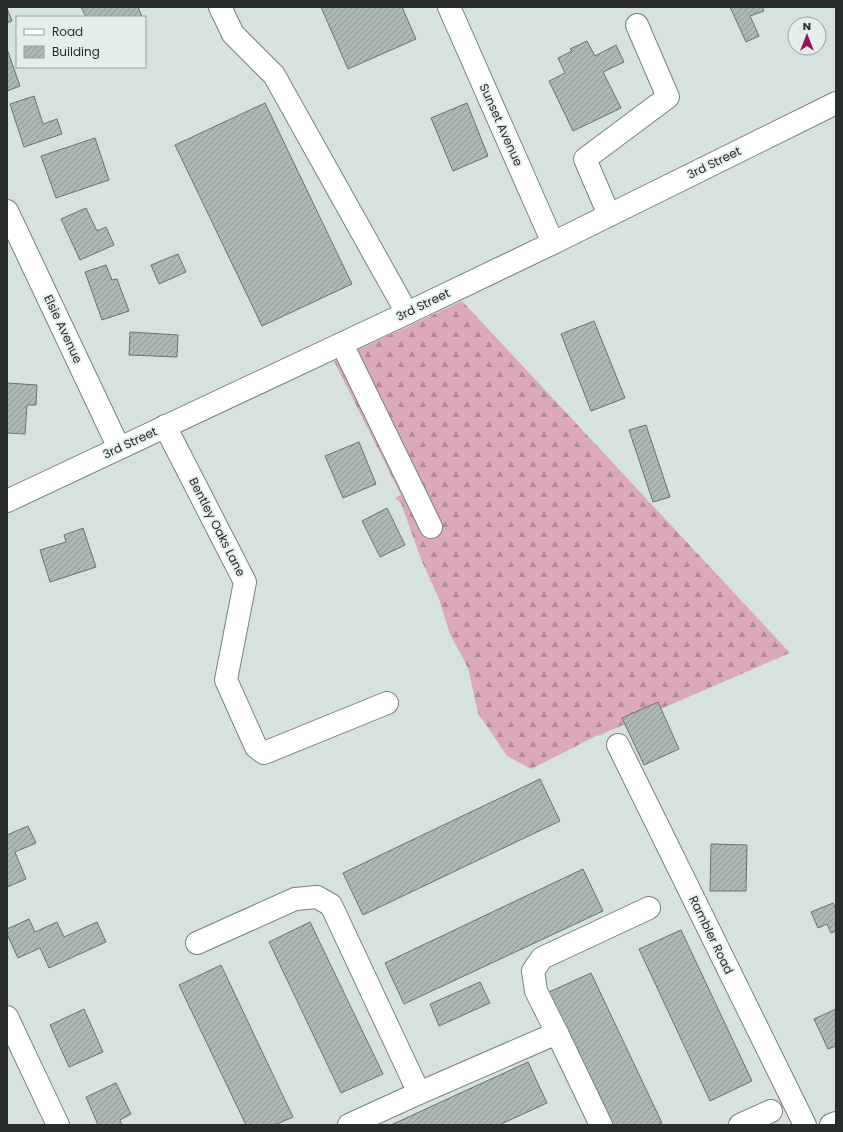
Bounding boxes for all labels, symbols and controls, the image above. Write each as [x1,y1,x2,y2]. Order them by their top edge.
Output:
legend [16,16,146,68]
north arrow [787,16,827,56]
text: N [803,18,811,34]
text: Road [52,23,83,40]
text: Building [52,43,100,60]
street label: Sunset Avenue [476,81,527,169]
street label: 3rd Street [684,142,744,183]
street label: 3rd Street [393,284,453,325]
street label: Elsie Avenue [40,292,87,366]
street label: 3rd Street [100,423,160,463]
street label: Bentley Oaks Lane [185,474,250,579]
street label: Rambler Road [685,893,738,977]

